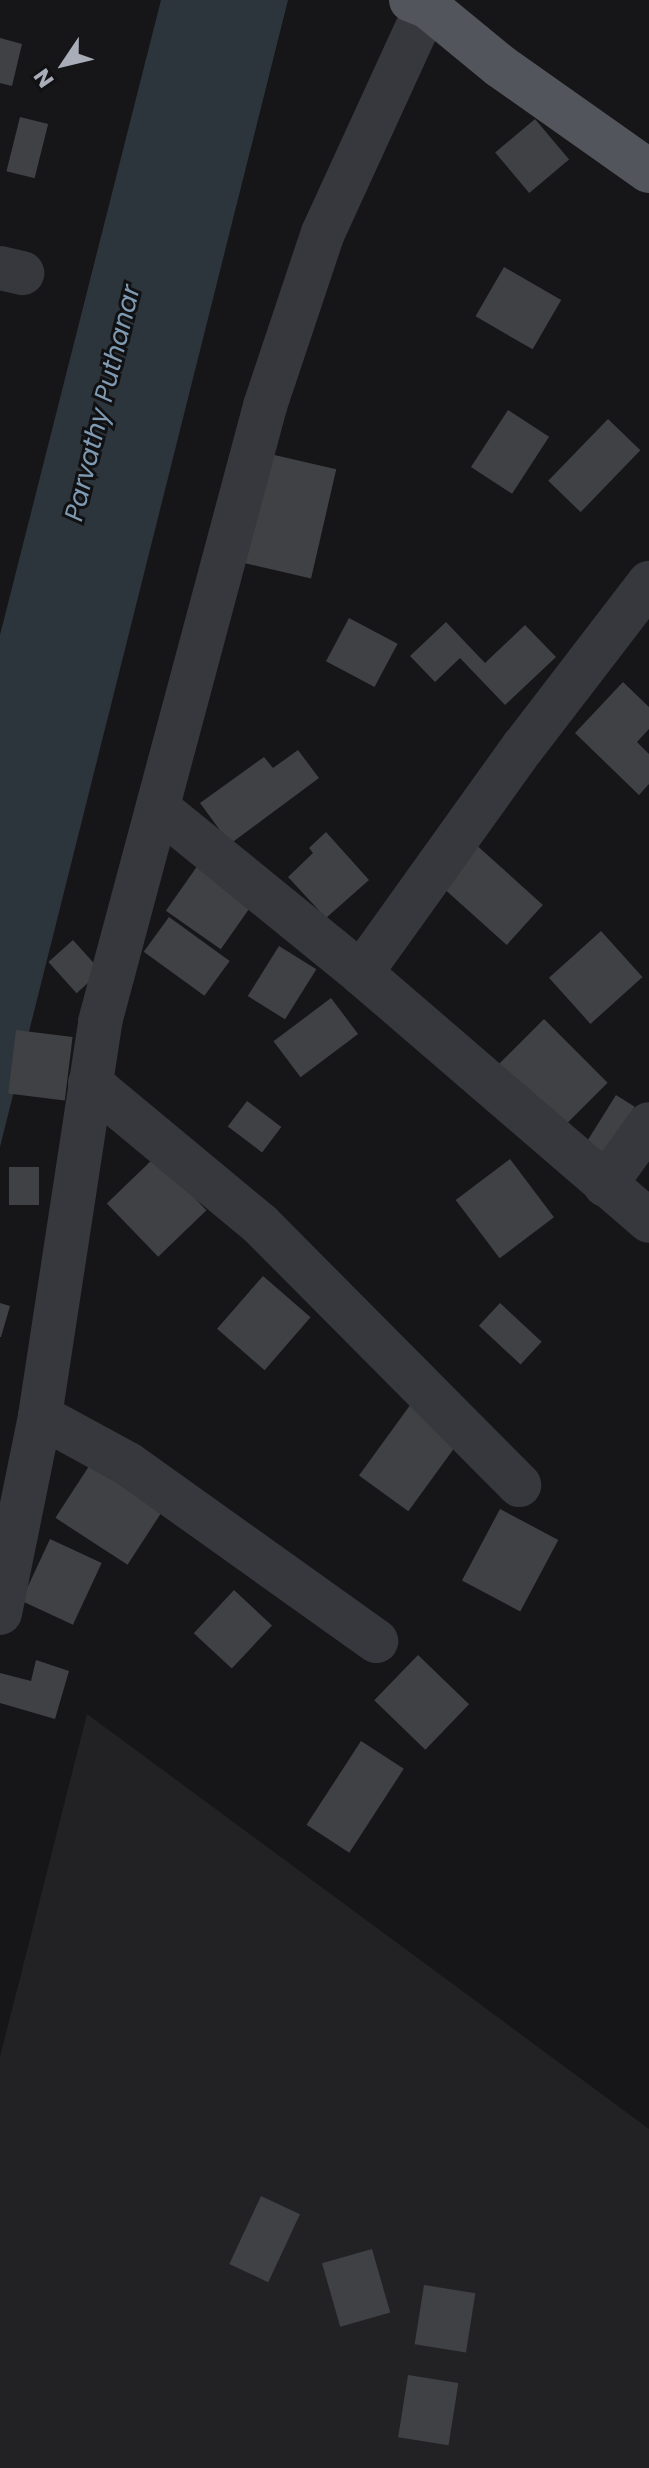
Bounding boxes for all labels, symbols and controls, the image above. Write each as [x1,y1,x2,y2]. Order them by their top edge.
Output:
north arrow [24,24,104,104]
text: N [26,62,61,94]
water label: Parvathy Puthanar [59,282,147,524]

